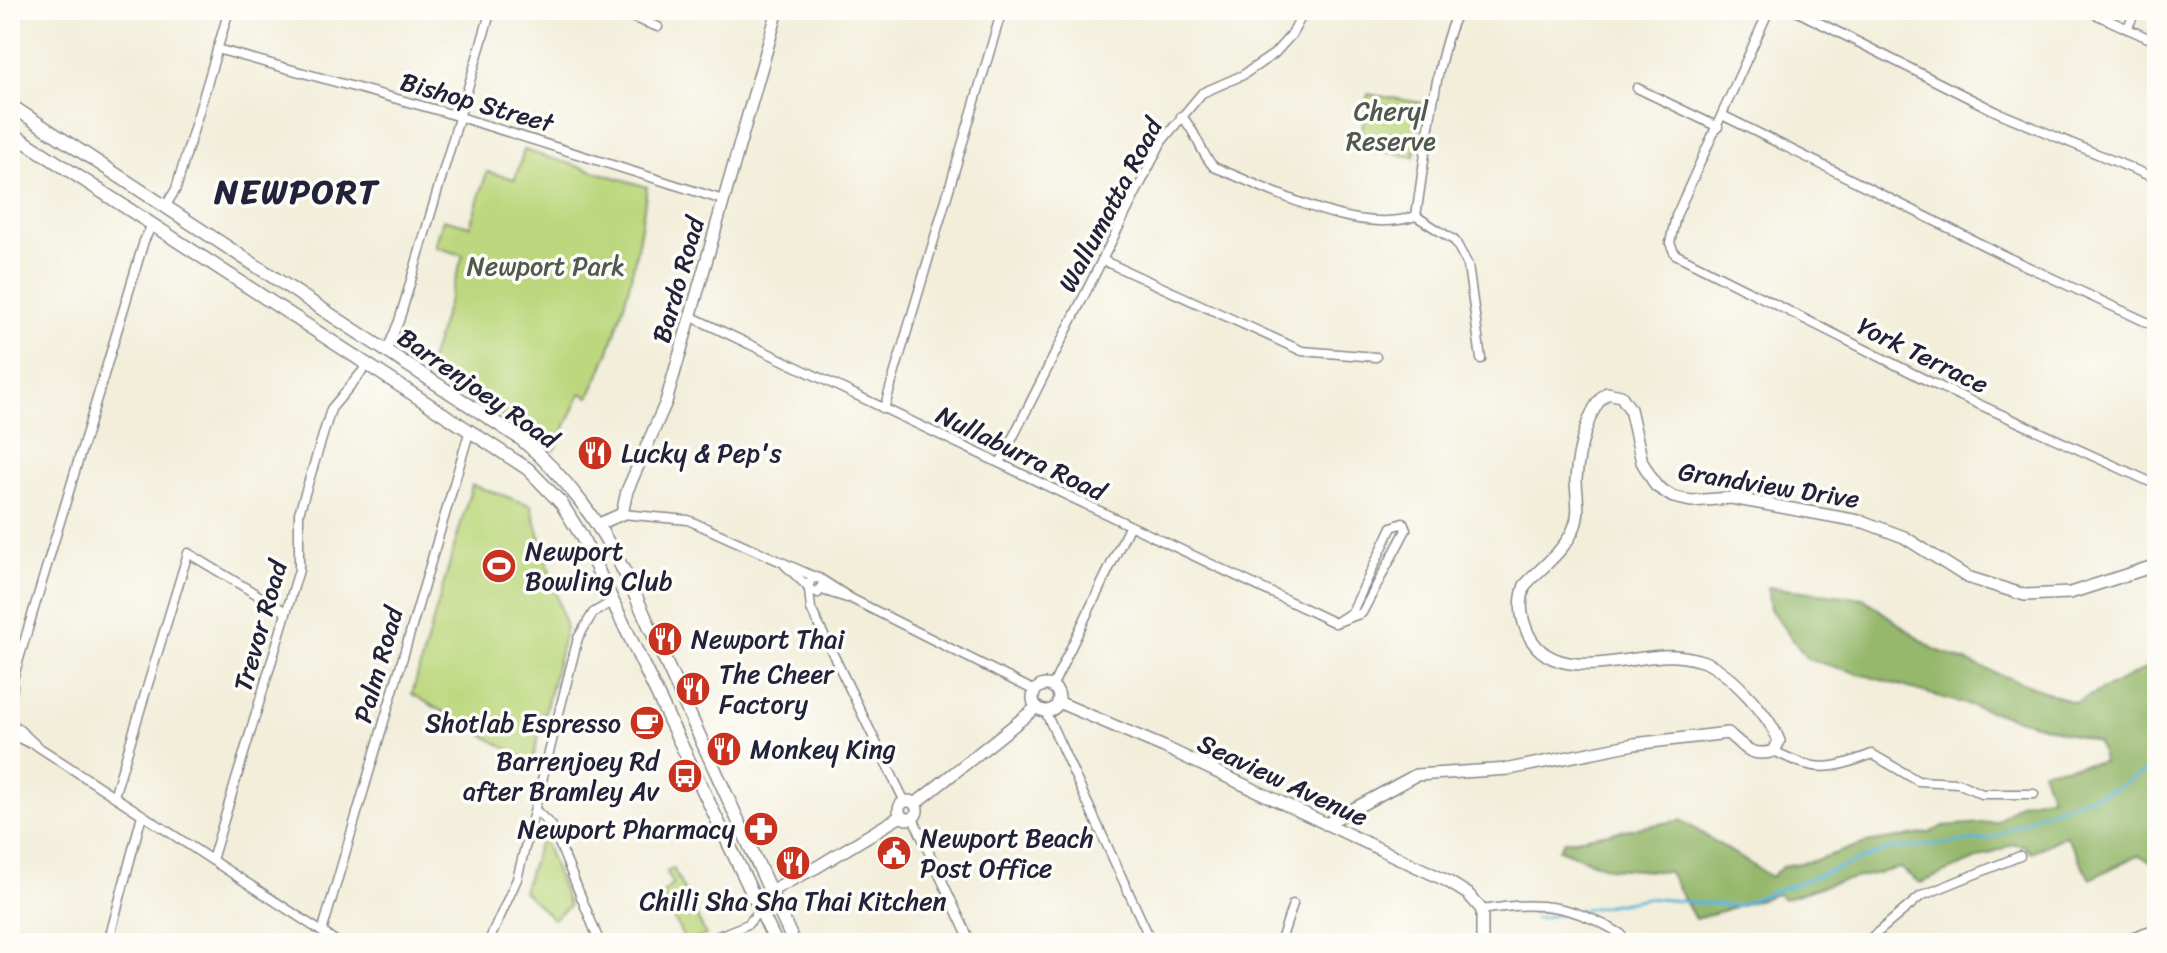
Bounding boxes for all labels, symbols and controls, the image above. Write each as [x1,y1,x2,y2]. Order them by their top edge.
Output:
street label: Bishop Street [395,58,561,146]
park label: Cheryl Reserve [1346,88,1436,164]
street label: Wallumatta Road [1045,107,1176,301]
district label: NEWPORT [214,162,381,222]
street label: Bardo Road [638,209,719,348]
park label: Newport Park [467,243,625,289]
street label: York Terrace [1849,303,1997,407]
street label: Barrenjoey Road [387,315,570,462]
street label: Nullaburra Road [928,392,1116,515]
place label: Lucky & Pep's [621,430,782,476]
restaurant icon: Lucky & Pep's [576,434,614,472]
street label: Grandview Drive [1675,448,1863,522]
place label: Newport Bowling Club [525,528,673,604]
sports icon: Newport Bowling Club [480,547,518,585]
street label: Trevor Road [219,553,301,697]
street label: Palm Road [340,599,417,728]
place label: Newport Thai [691,616,845,662]
restaurant icon: Newport Thai [646,620,684,658]
place label: The Cheer Factory [719,651,835,727]
restaurant icon: The Cheer Factory [674,670,712,708]
place label: Shotlab Espresso [425,700,621,746]
cafe icon: Shotlab Espresso [628,704,666,742]
street label: Seaview Avenue [1190,720,1376,840]
place label: Monkey King [750,726,896,772]
restaurant icon: Monkey King [705,730,743,768]
place label: Barrenjoey Rd after Bramley Av [463,738,661,814]
bus stop icon: Barrenjoey Rd after Bramley Av [666,757,704,795]
place label: Newport Pharmacy [518,806,736,852]
pharmacy icon: Newport Pharmacy [742,810,780,848]
place label: Newport Beach Post Office [920,815,1094,891]
public building icon: Newport Beach Post Office [875,834,913,872]
restaurant icon: Chilli Sha Sha Thai Kitchen [774,844,812,882]
place label: Chilli Sha Sha Thai Kitchen [639,878,947,924]

